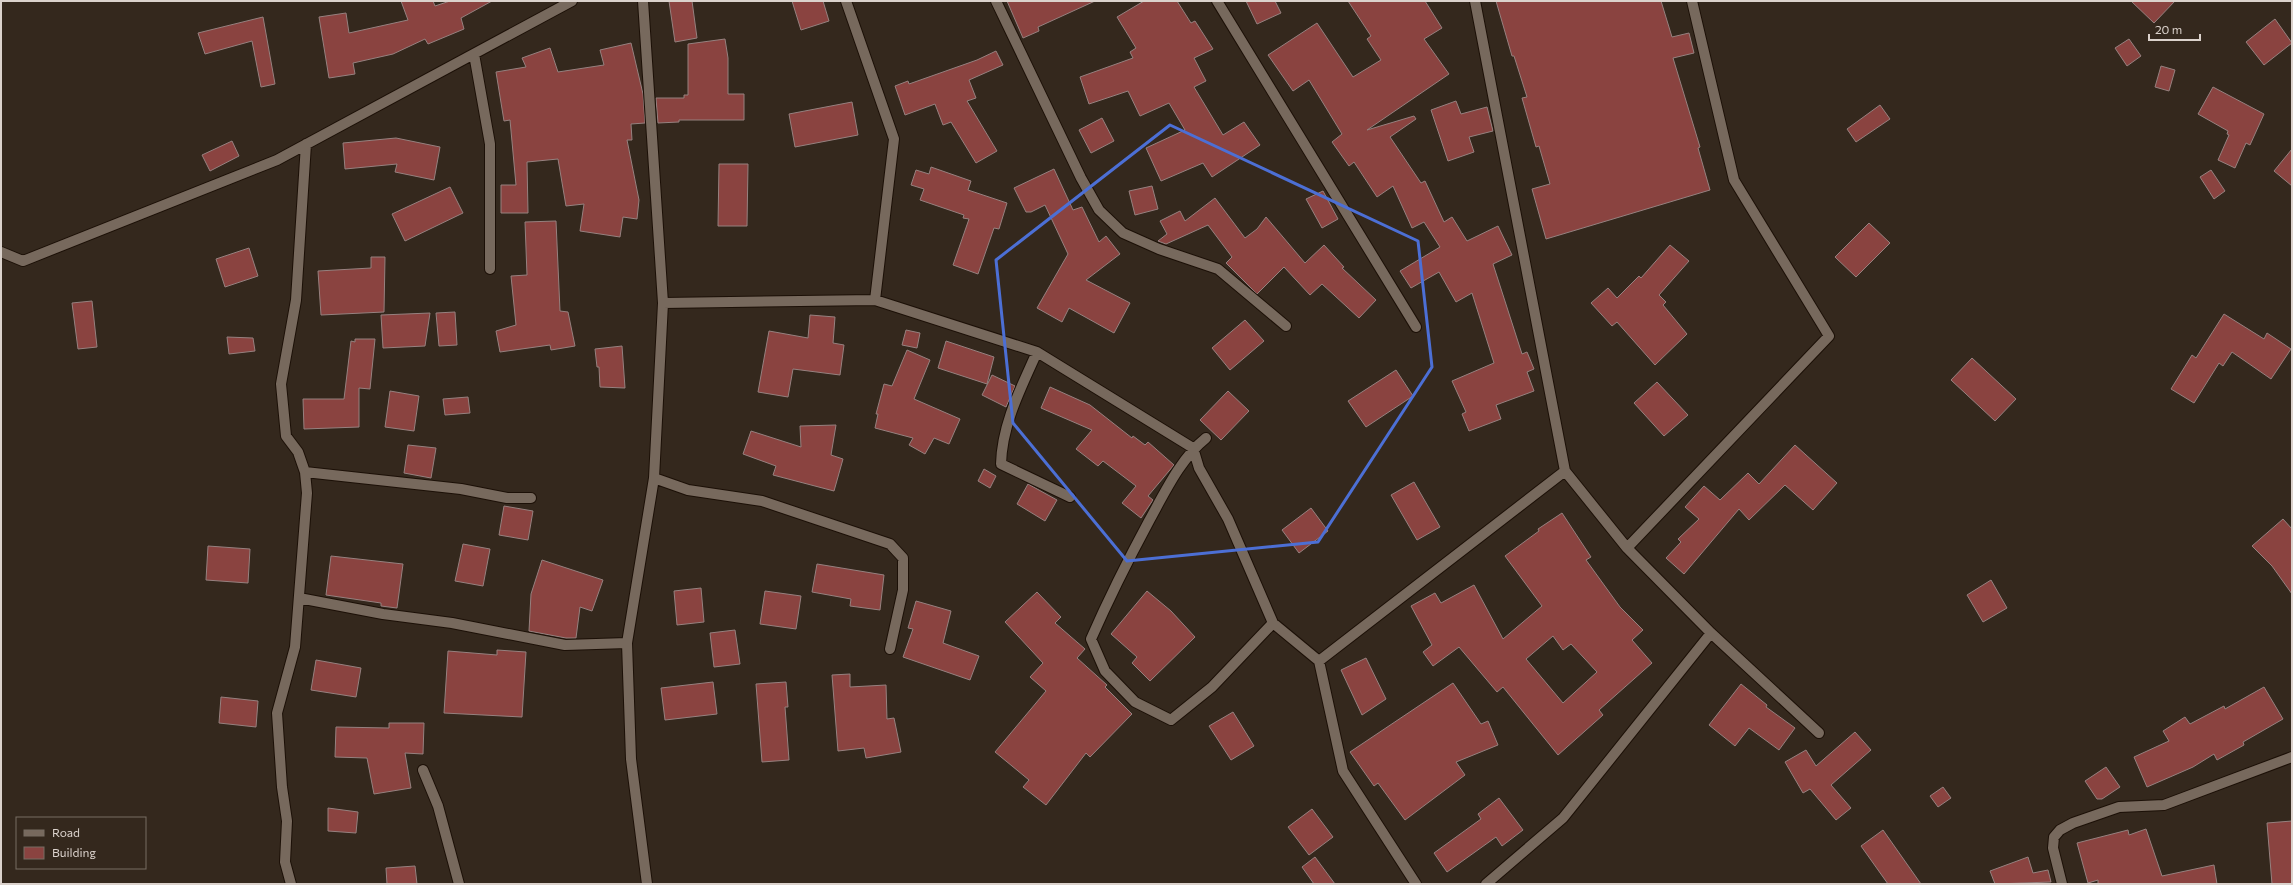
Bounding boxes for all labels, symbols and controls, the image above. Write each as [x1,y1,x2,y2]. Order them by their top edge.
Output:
scale bar [2149,16,2200,42]
text: 20 m [2155,22,2182,36]
legend [16,817,146,869]
text: Road [52,825,80,839]
text: Building [52,845,96,859]

